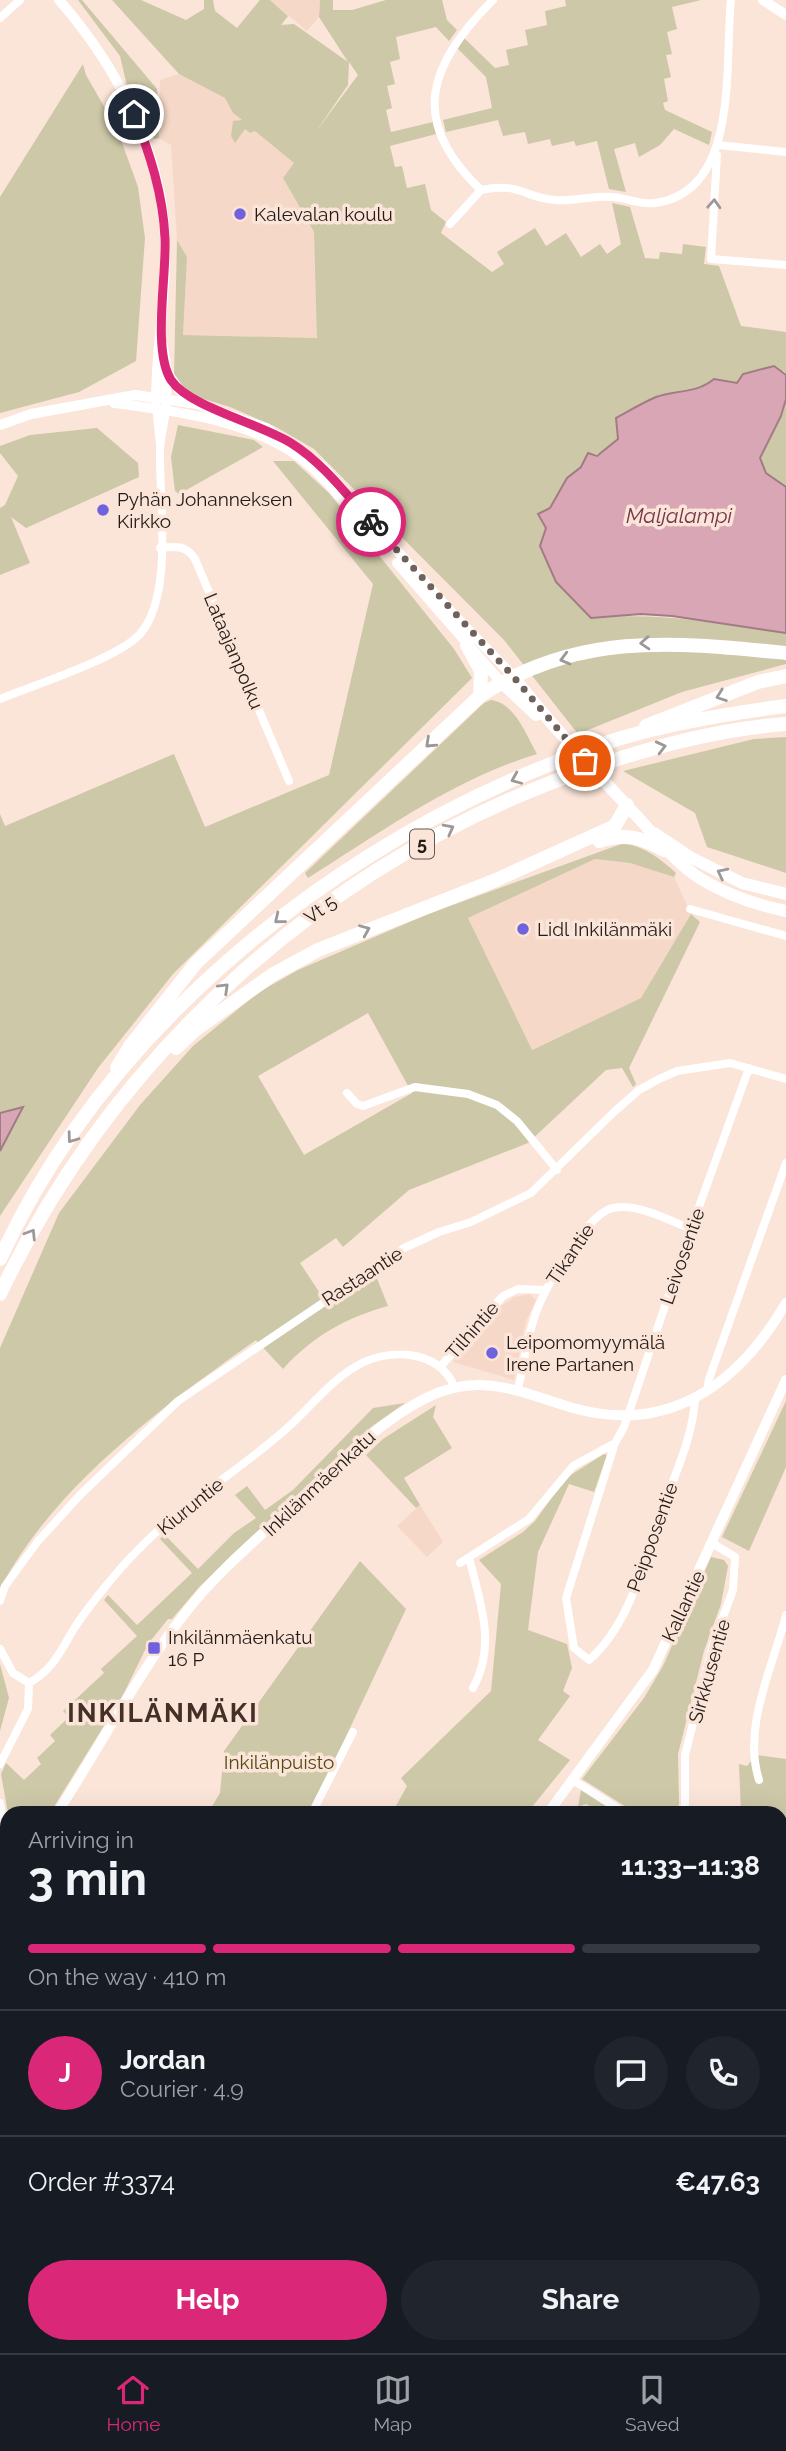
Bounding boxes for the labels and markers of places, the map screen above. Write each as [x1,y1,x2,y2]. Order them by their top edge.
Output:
pin [104,84,164,144]
place label: Kalevalan koulu [254,203,393,225]
marker: Kalevalan koulu [232,206,248,222]
place label: Pyhän Johanneksen Kirkko [117,488,292,532]
marker: Pyhän Johanneksen Kirkko [95,502,111,518]
pin [555,731,615,791]
place label: Lidl Inkilänmäki [537,918,672,940]
marker: Lidl Inkilänmäki [515,921,531,937]
place label: Leipomomyymälä Irene Partanen [506,1331,665,1375]
marker: Leipomomyymälä Irene Partanen [484,1345,500,1361]
place label: Inkilänmäenkatu 16 P [168,1626,313,1670]
marker: Inkilänmäenkatu 16 P [146,1640,162,1656]

